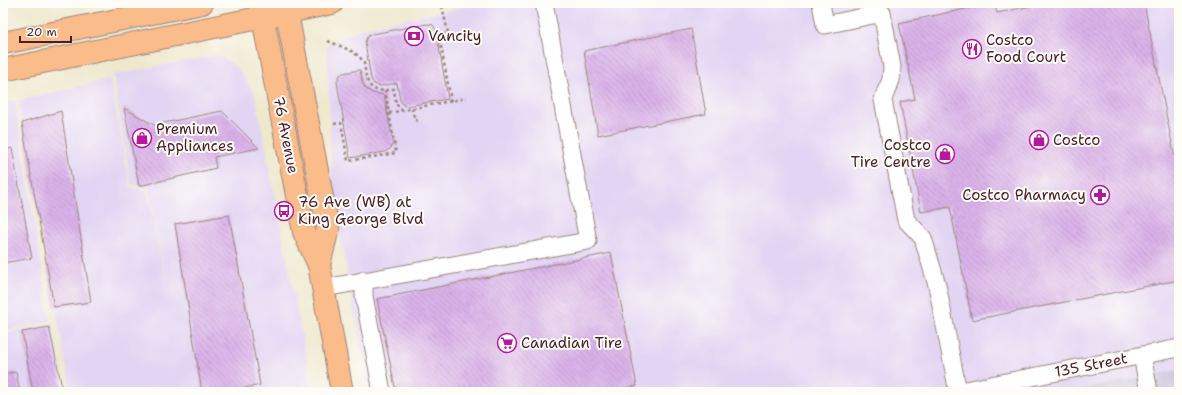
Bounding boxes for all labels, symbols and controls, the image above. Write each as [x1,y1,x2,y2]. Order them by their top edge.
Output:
scale bar [20,18,71,44]
text: 20 m [26,24,57,40]
bank icon: Vancity [403,25,425,47]
place label: Vancity [428,26,481,46]
place label: Costco Food Court [986,30,1066,67]
restaurant icon: Costco Food Court [961,38,983,60]
street label: 76 Avenue [269,95,303,175]
place label: Premium Appliances [156,119,234,156]
shop icon: Premium Appliances [131,127,153,149]
shop icon: Costco [1028,129,1050,151]
place label: Costco [1053,130,1100,150]
place label: Costco Tire Centre [851,135,931,172]
shop icon: Costco Tire Centre [934,143,956,165]
pharmacy icon: Costco Pharmacy [1089,184,1111,206]
place label: Costco Pharmacy [962,185,1086,205]
place label: 76 Ave (WB) at King George Blvd [298,192,424,229]
bus stop icon: 76 Ave (WB) at King George Blvd [273,200,295,222]
supermarket icon: Canadian Tire [496,332,518,354]
place label: Canadian Tire [521,333,622,353]
street label: 135 Street [1053,348,1129,382]

